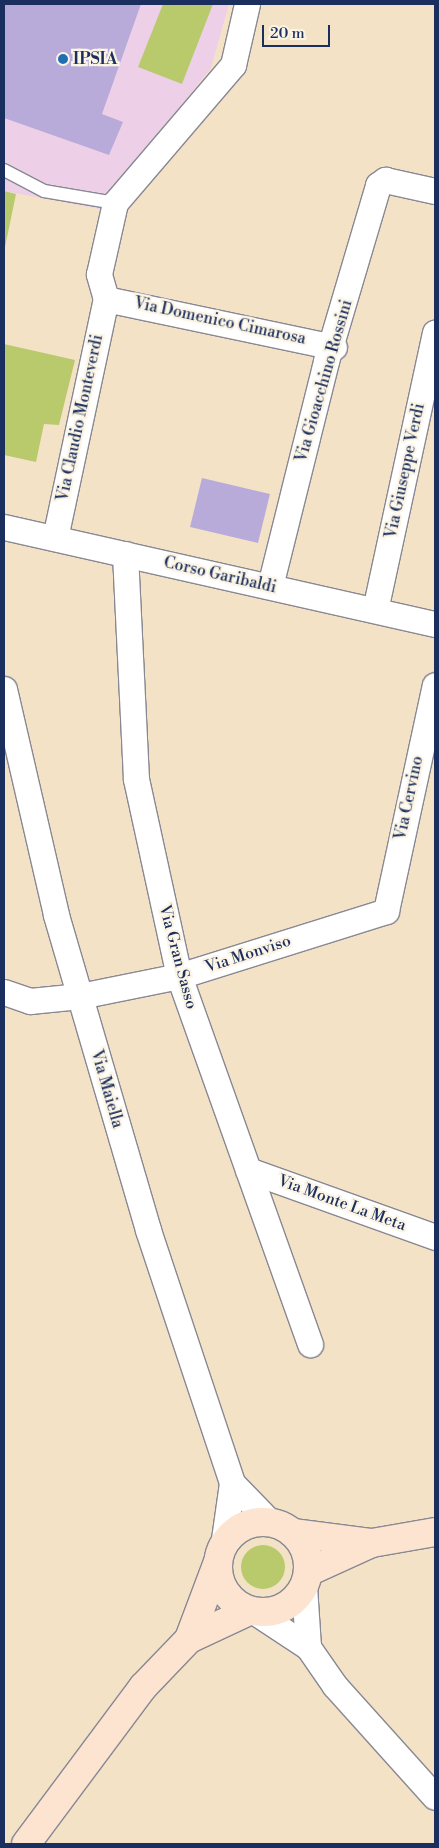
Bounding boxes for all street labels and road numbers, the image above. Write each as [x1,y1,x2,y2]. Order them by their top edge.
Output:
street label: Via Domenico Cimarosa [132,293,308,349]
street label: Via Gioacchino Rossini [292,298,356,464]
street label: Via Claudio Monteverdi [53,333,107,503]
street label: Via Giuseppe Verdi [381,402,429,540]
street label: Corso Garibaldi [162,553,278,597]
street label: Via Cervino [391,754,427,842]
street label: Via Gran Sasso [155,903,201,1011]
street label: Via Monviso [203,931,293,977]
street label: Via Maiella [87,1048,127,1130]
street label: Via Monte La Meta [275,1171,409,1235]

